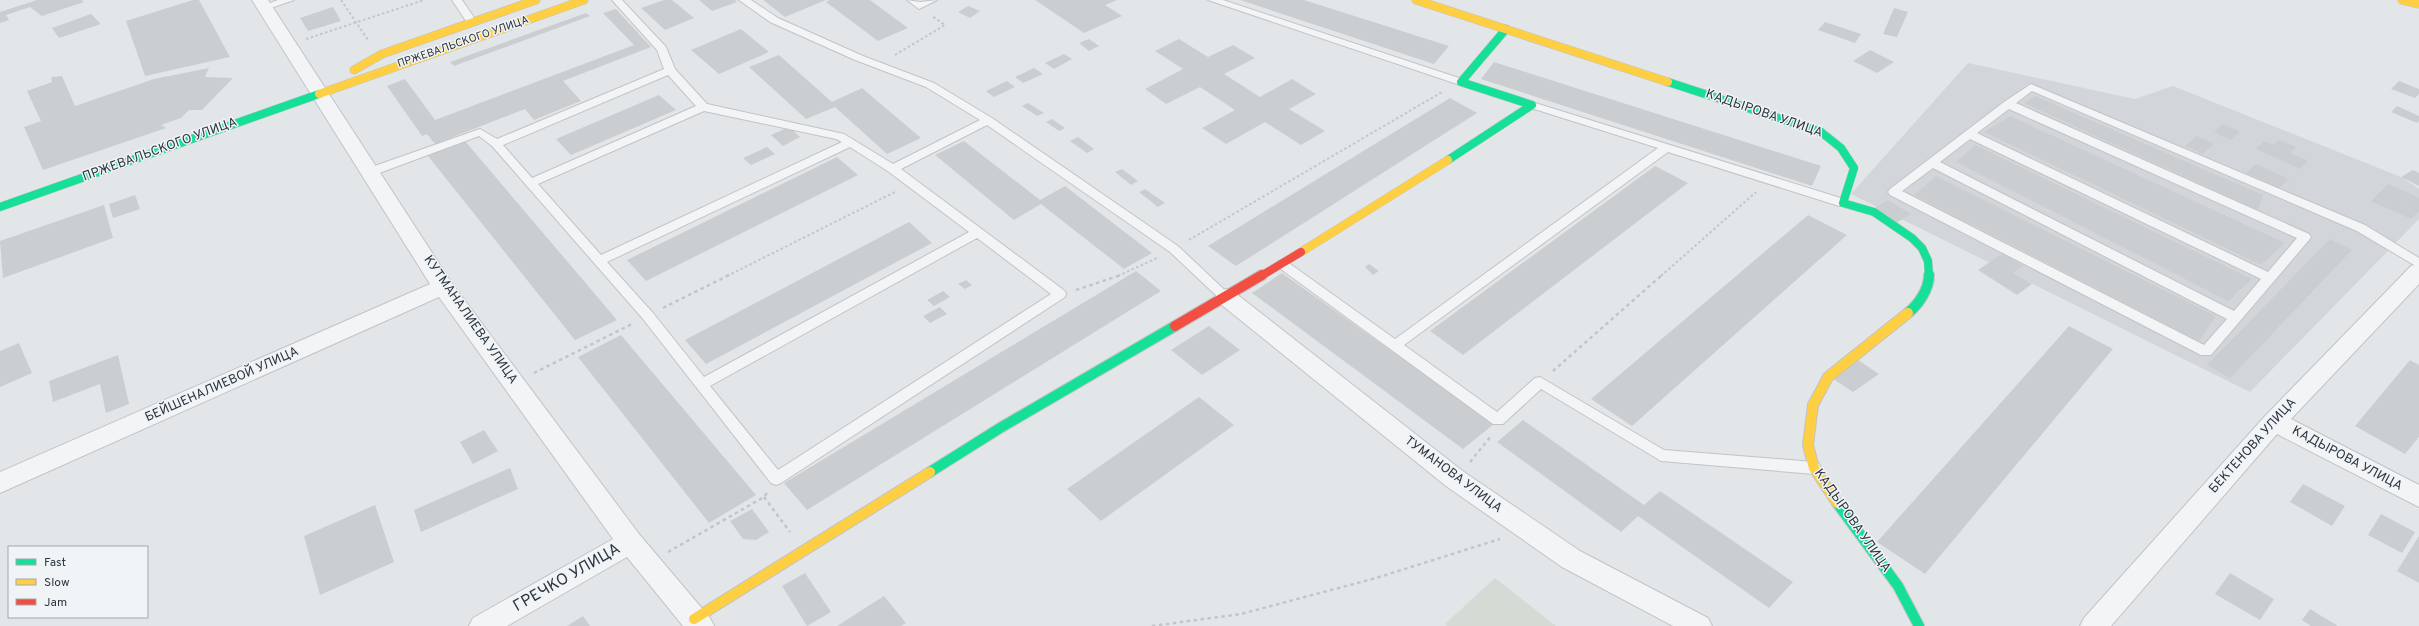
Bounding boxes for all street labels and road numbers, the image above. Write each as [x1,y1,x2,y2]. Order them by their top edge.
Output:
street label: ПРЖЕВАЛЬСКОГО УЛИЦА [395,13,531,71]
street label: КАДЫРОВА УЛИЦА [1703,86,1825,142]
street label: ПРЖЕВАЛЬСКОГО УЛИЦА [81,115,240,185]
street label: КУТМАНАЛИЕВА УЛИЦА [420,253,521,387]
street label: БЕЙШЕНАЛИЕВОЙ УЛИЦА [142,342,301,426]
street label: БЕКТЕНОВА УЛИЦА [2206,395,2300,497]
street label: КАДЫРОВА УЛИЦА [2289,423,2405,495]
street label: ТУМАНОВА УЛИЦА [1401,433,1505,517]
street label: КАДЫРОВА УЛИЦА [1810,466,1894,576]
street label: ГРЕЧКО УЛИЦА [510,539,624,617]

